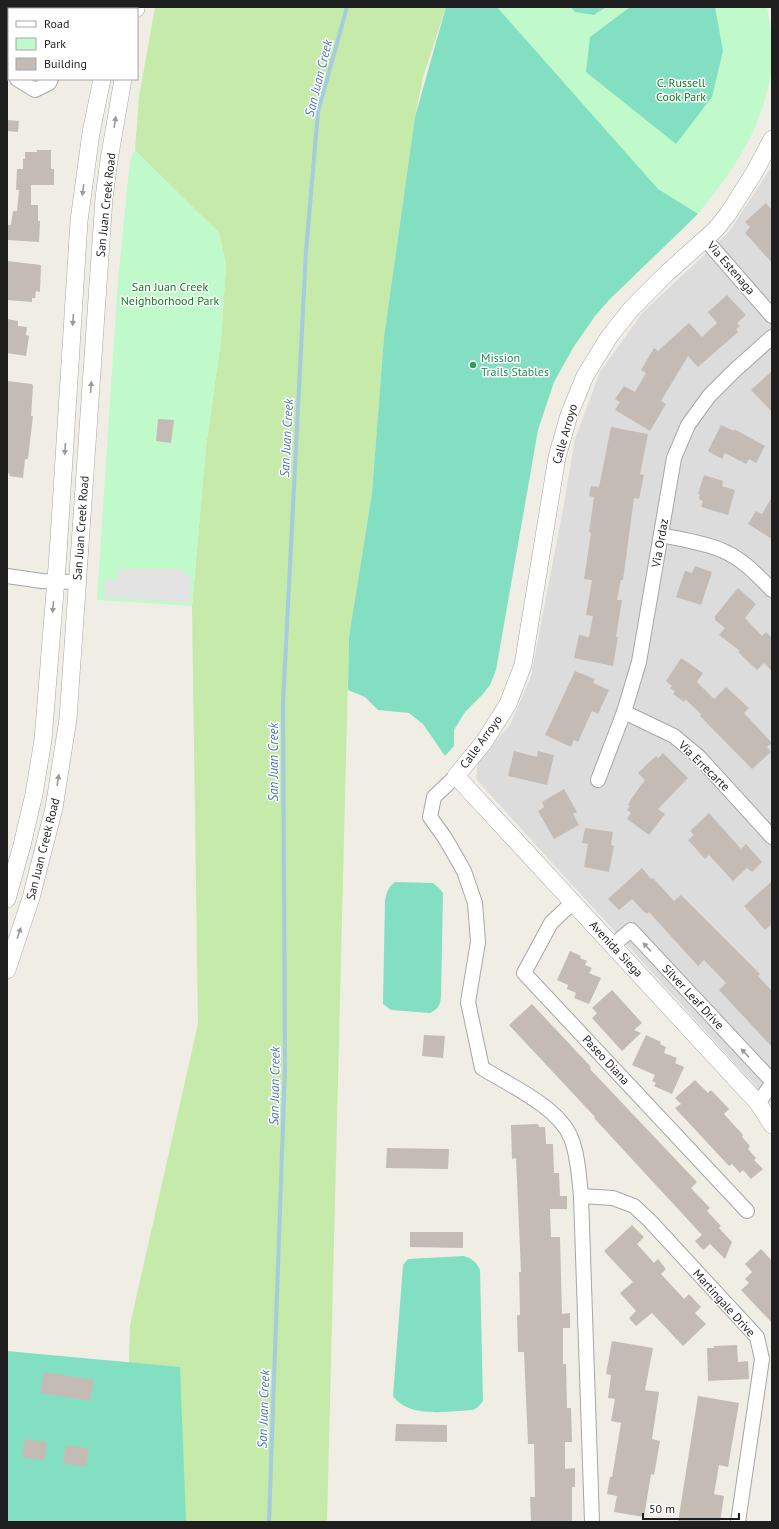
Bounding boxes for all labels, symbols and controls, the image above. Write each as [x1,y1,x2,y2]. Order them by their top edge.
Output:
legend [8,8,138,80]
text: Road [44,16,69,31]
text: Park [44,36,66,51]
water label: San Juan Creek [301,37,337,118]
text: Building [44,56,87,71]
park label: C. Russell Cook Park [656,75,706,104]
one-way arrow [112,116,118,128]
street label: San Juan Creek Road [93,152,118,258]
one-way arrow [80,184,86,196]
street label: Via Estenaga [704,237,759,297]
park label: San Juan Creek Neighborhood Park [121,279,220,308]
one-way arrow [70,314,76,327]
place label: Mission Trails Stables [481,350,549,379]
marker: Mission Trails Stables [468,360,478,370]
one-way arrow [87,381,94,393]
water label: San Juan Creek [276,397,297,478]
street label: Calle Arroyo [549,402,580,466]
one-way arrow [61,443,68,455]
street label: San Juan Creek Road [69,475,92,581]
street label: Via Ordaz [648,517,671,569]
one-way arrow [50,601,57,613]
street label: Calle Arroyo [456,712,505,771]
water label: San Juan Creek [265,721,282,801]
street label: Via Errecarte [675,737,733,794]
one-way arrow [55,774,61,786]
street label: San Juan Creek Road [23,796,62,901]
street label: Avenida Siega [586,917,646,980]
one-way arrow [17,927,23,939]
one-way arrow [642,942,652,952]
street label: Silver Leaf Drive [659,961,727,1032]
street label: Paseo Diana [580,1032,633,1088]
water label: San Juan Creek [265,1045,284,1126]
one-way arrow [741,1048,750,1058]
street label: Martingale Drive [690,1266,759,1340]
water label: San Juan Creek [254,1368,273,1449]
scale bar [643,1495,739,1521]
text: 50 m [649,1501,675,1516]

